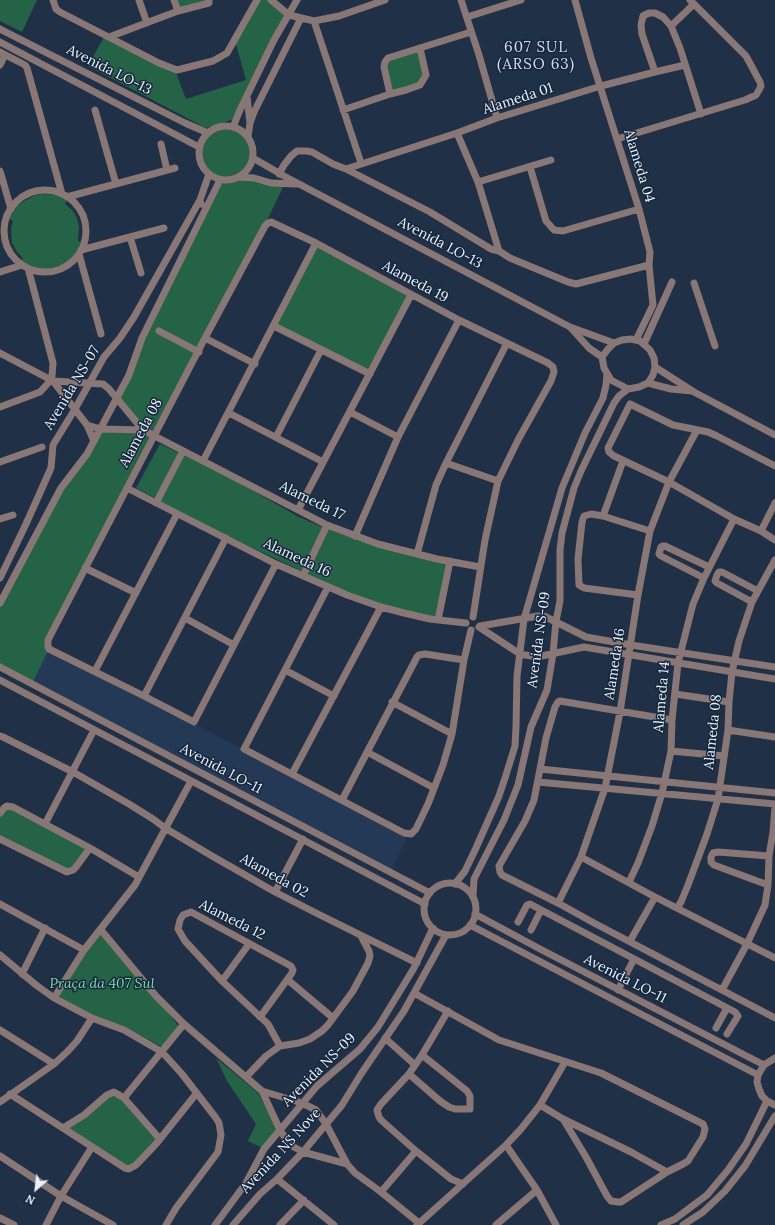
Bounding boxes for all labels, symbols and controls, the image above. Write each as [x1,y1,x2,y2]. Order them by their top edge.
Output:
district label: 607 SUL (ARSO 63) [497,39,575,74]
street label: Avenida LO-13 [64,41,154,99]
street label: Alameda 01 [481,80,555,118]
street label: Alameda 04 [620,127,658,205]
street label: Avenida LO-13 [395,214,485,272]
street label: Alameda 19 [379,258,451,306]
street label: Avenida NS-07 [40,343,104,433]
street label: Alameda 08 [116,396,166,470]
street label: Alameda 17 [277,478,347,524]
street label: Alameda 16 [261,535,333,581]
street label: Avenida NS-09 [524,591,554,689]
street label: Alameda 16 [601,627,629,701]
street label: Alameda 14 [651,661,673,733]
street label: Alameda 08 [701,693,725,771]
street label: Avenida LO-11 [177,740,265,798]
street label: Alameda 02 [237,850,311,902]
street label: Alameda 12 [196,896,268,944]
street label: Avenida LO-11 [581,951,669,1007]
park label: Praça da 407 Sul [49,976,155,992]
street label: Avenida NS-09 [279,1030,359,1110]
street label: Avenida NS Nove [237,1105,325,1197]
north arrow [16,1169,56,1209]
text: N [23,1191,37,1208]

